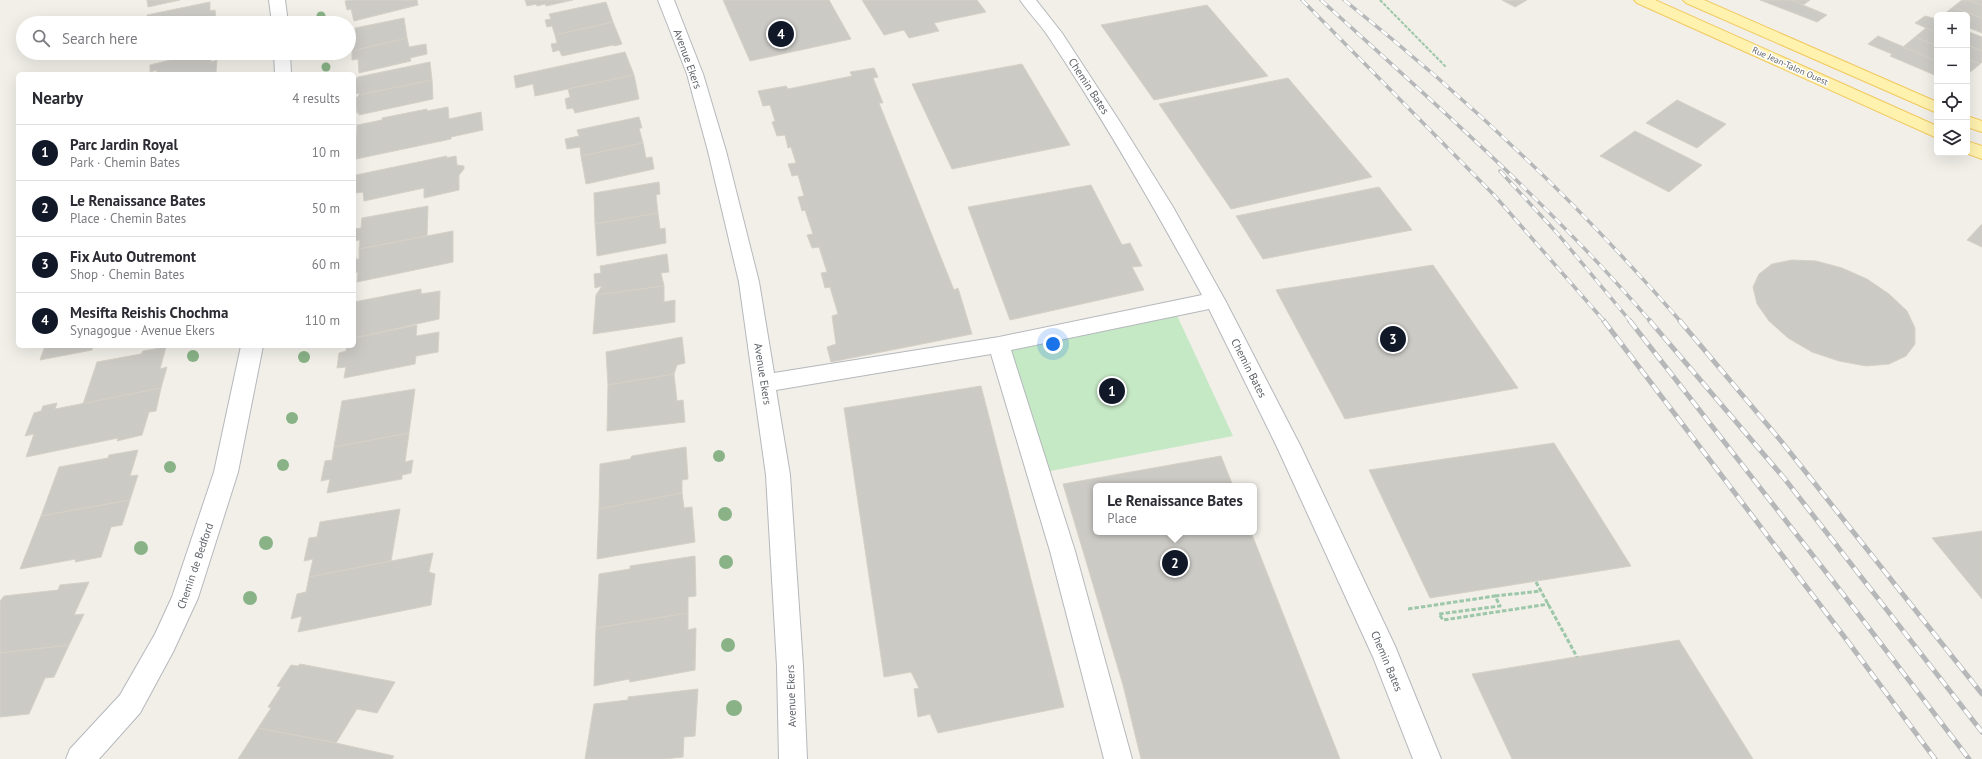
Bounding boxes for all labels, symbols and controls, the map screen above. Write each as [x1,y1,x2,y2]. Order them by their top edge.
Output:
map controls [1934,12,1970,156]
button: + [1934,12,1970,48]
search box [16,16,356,60]
pin: 4 [768,19,794,49]
icon: search [30,27,52,49]
street label: Avenue Ekers [671,27,705,91]
text: Search here [62,29,138,48]
street label: Rue Jean-Talon Ouest [1751,44,1830,87]
button: − [1934,48,1970,84]
street label: Chemin Bates [1066,55,1113,117]
button: locate [1934,84,1970,120]
text: Nearby [32,87,83,109]
text: 4 results [292,90,340,107]
button: layers [1934,120,1970,156]
text: Parc Jardin Royal [70,135,178,154]
text: 1 [41,144,49,161]
text: 10 m [312,144,340,161]
text: Park · Chemin Bates [70,154,180,171]
text: Le Renaissance Bates [70,191,206,210]
text: 2 [41,200,49,217]
text: 50 m [312,200,340,217]
text: Place · Chemin Bates [70,210,186,227]
text: Fix Auto Outremont [70,247,196,266]
text: 3 [41,256,49,273]
text: 60 m [312,256,340,273]
text: Shop · Chemin Bates [70,266,185,283]
text: Mesifta Reishis Chochma [70,303,228,322]
text: 4 [41,312,49,329]
text: 110 m [305,312,340,329]
text: Synagogue · Avenue Ekers [70,322,215,339]
pin: 3 [1380,324,1406,354]
your location [1043,334,1063,354]
street label: Chemin Bates [1228,336,1270,400]
street label: Avenue Ekers [751,342,775,406]
pin: 1 [1099,376,1125,406]
popup [1093,483,1257,535]
text: Le Renaissance Bates [1107,491,1243,510]
text: Place [1107,510,1137,527]
street label: Chemin de Bedford [174,521,216,611]
pin: 2 [1162,548,1188,578]
street label: Chemin Bates [1368,629,1406,694]
street label: Avenue Ekers [783,664,799,727]

